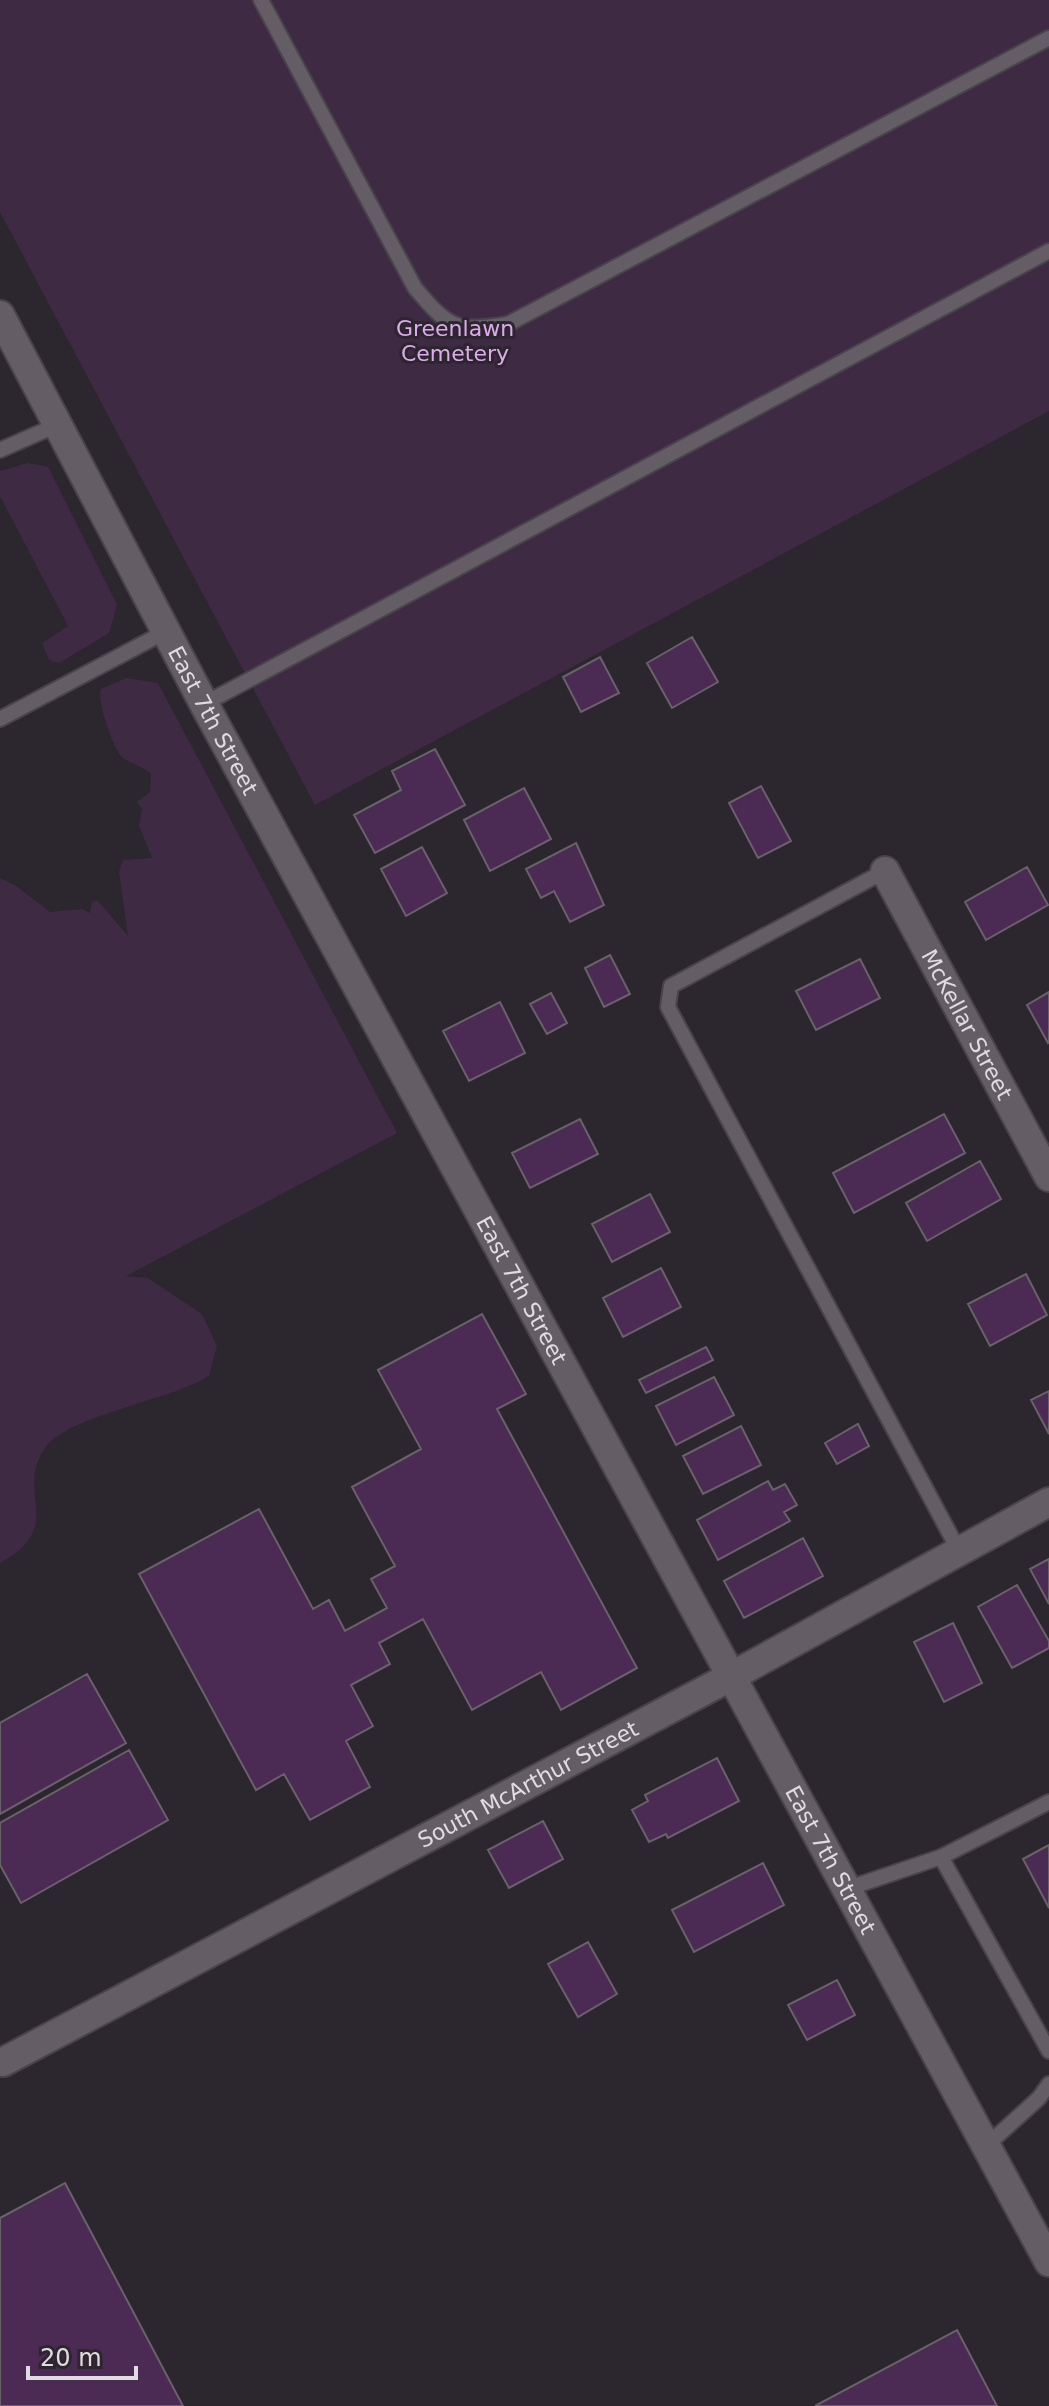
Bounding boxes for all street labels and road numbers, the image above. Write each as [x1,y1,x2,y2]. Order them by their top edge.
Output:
street label: East 7th Street [163,642,263,799]
street label: McKellar Street [917,945,1018,1104]
street label: East 7th Street [472,1212,572,1369]
street label: South McArthur Street [414,1715,643,1853]
street label: East 7th Street [780,1781,881,1939]

